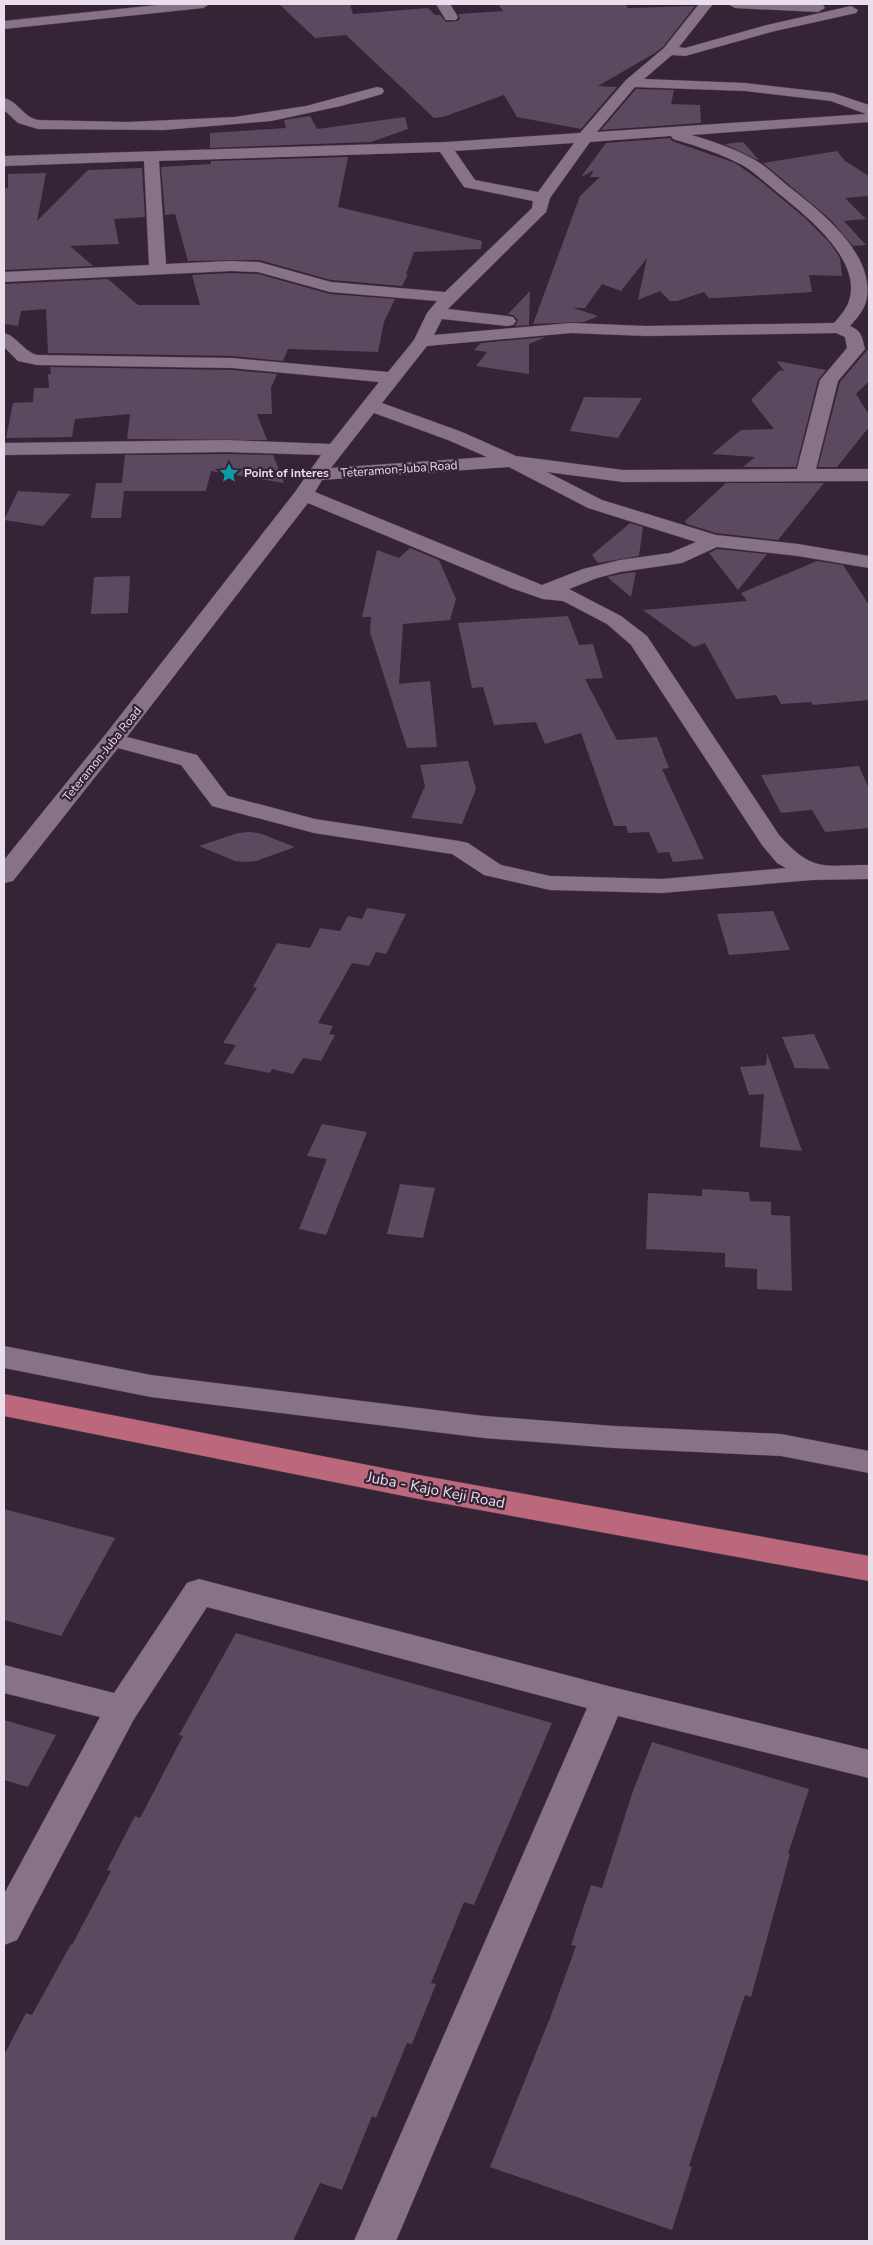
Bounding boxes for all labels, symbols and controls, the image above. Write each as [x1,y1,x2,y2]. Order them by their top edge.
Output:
street label: Teteramon-Juba Road [340,457,458,481]
place icon: Point of interes [218,462,240,484]
place label: Point of interes [244,465,329,481]
street label: Teteramon-Juba Road [59,703,145,805]
street label: Juba - Kajo Keji Road [364,1467,507,1513]

